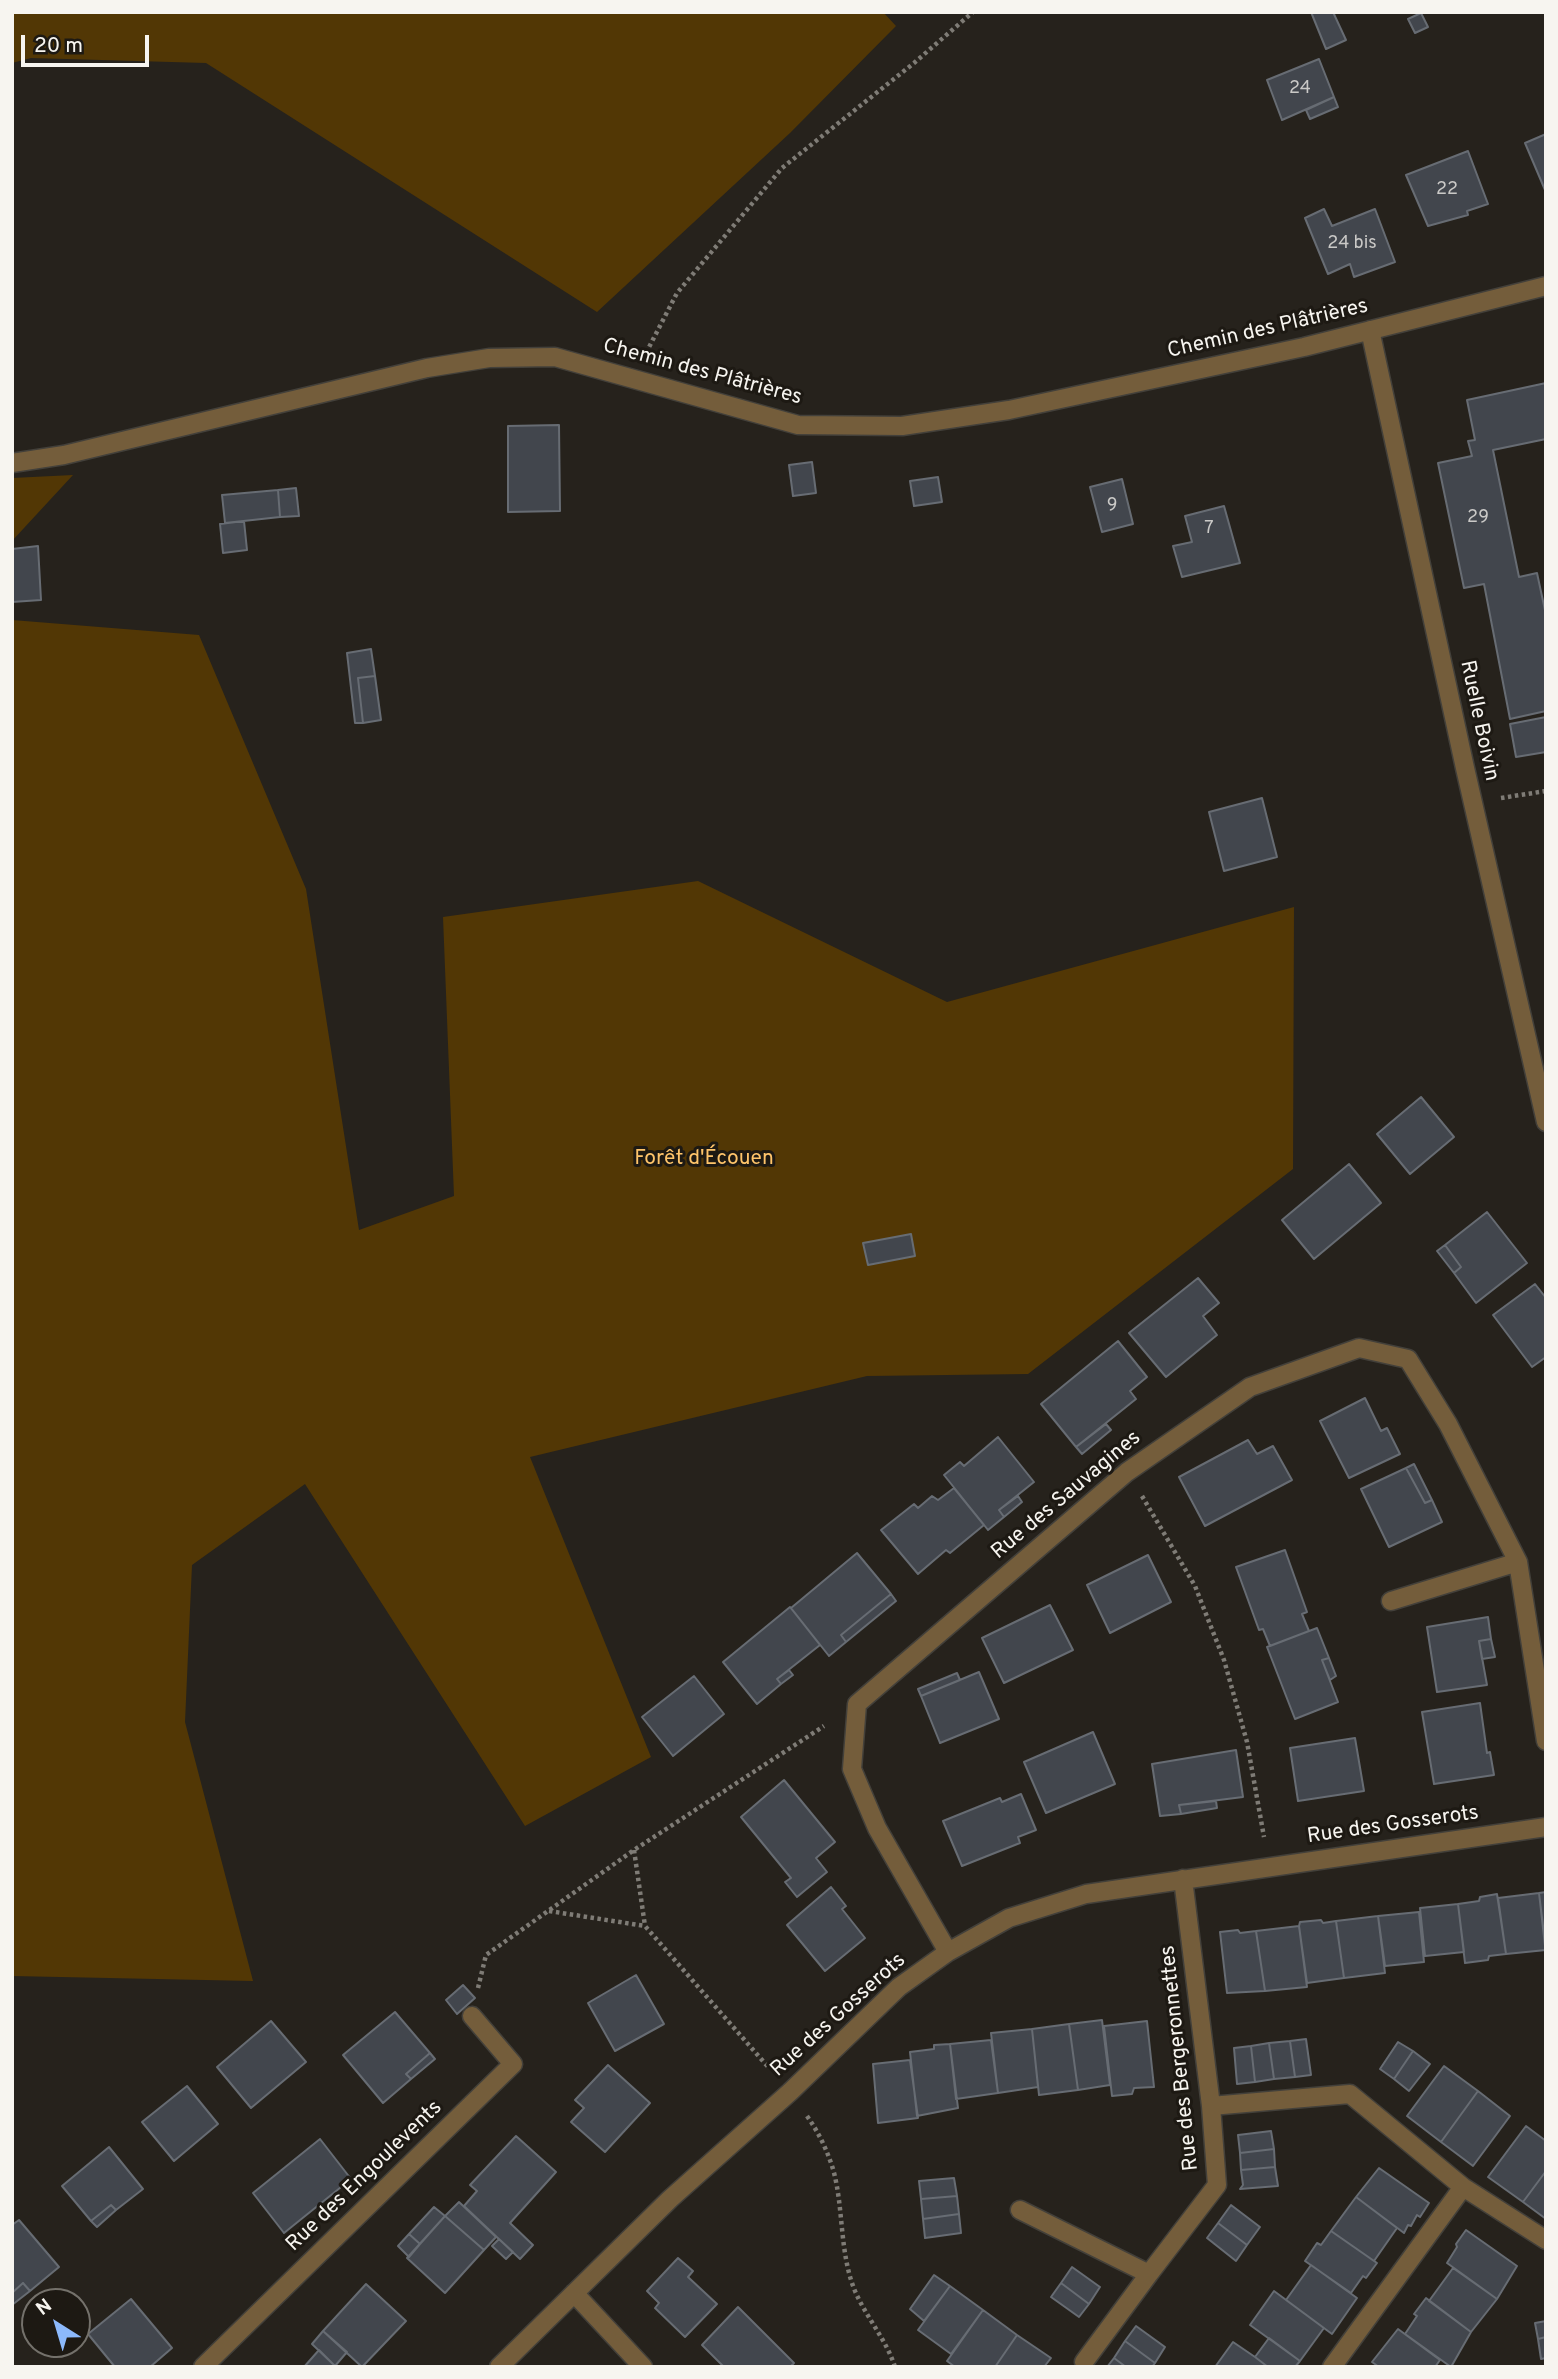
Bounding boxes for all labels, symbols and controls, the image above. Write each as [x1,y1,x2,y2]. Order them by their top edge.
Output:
scale bar [24,21,152,65]
text: 20 m [34,33,83,60]
house number: 24 [1289,78,1311,100]
house number: 22 [1436,179,1458,201]
house number: 24 bis [1327,233,1377,255]
street label: Chemin des Plâtrières [1165,295,1371,365]
street label: Chemin des Plâtrières [600,334,804,412]
house number: 9 [1107,495,1117,517]
house number: 29 [1467,507,1489,529]
house number: 7 [1204,518,1214,540]
street label: Ruelle Boivin [1453,658,1503,784]
park label: Forêt d'Écouen [634,1147,774,1173]
street label: Rue des Sauvagines [987,1426,1147,1566]
street label: Rue des Gosserots [1306,1801,1480,1851]
street label: Rue des Bergeronnettes [1157,1944,1205,2172]
street label: Rue des Gosserots [766,1949,912,2083]
street label: Rue des Engoulevents [282,2096,448,2258]
north arrow [21,2288,91,2358]
text: N [32,2294,57,2322]

